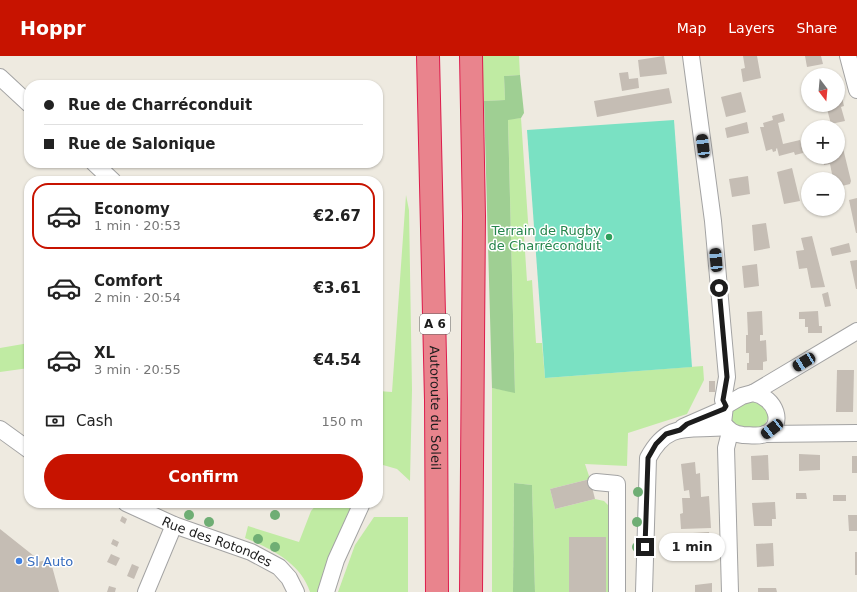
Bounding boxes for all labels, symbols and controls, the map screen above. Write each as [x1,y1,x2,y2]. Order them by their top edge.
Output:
text: Hoppr [20,17,86,39]
text: Map [677,20,706,36]
text: Layers [728,20,775,36]
text: Share [797,20,837,36]
north arrow [801,68,845,112]
map controls [801,68,845,216]
text: Rue de Charréconduit [68,96,252,114]
button: + [801,120,845,164]
car [696,133,710,159]
text: Rue de Salonique [68,135,216,153]
button: − [801,172,845,216]
icon: car [46,198,82,234]
text: Economy [94,200,170,218]
text: €2.67 [314,207,361,225]
text: 1 min · 20:53 [94,218,181,233]
place label: Terrain de Rugby de Charréconduit [489,223,601,253]
marker: Terrain de Rugby de Charréconduit [604,232,614,242]
car [709,248,723,272]
icon: car [46,270,82,306]
text: Comfort [94,272,162,290]
text: €3.61 [314,279,361,297]
route start [710,279,728,297]
text: 2 min · 20:54 [94,290,181,305]
road number: A 6 [420,314,450,334]
icon: car [46,342,82,378]
text: XL [94,344,115,362]
street label: Autoroute du Soleil [427,345,443,470]
text: €4.54 [314,351,361,369]
car [791,351,817,373]
text: 3 min · 20:55 [94,362,181,377]
icon: cash [44,410,66,432]
text: Cash [76,412,113,430]
text: 150 m [321,414,363,429]
car [759,417,785,441]
button: Confirm [44,454,363,500]
street label: Rue des Rotondes [160,514,275,570]
callout: 1 min [659,533,725,561]
route end [636,538,654,556]
text: 1 min [672,539,712,554]
place label: Sl Auto [27,554,73,569]
marker: Sl Auto [14,556,24,566]

